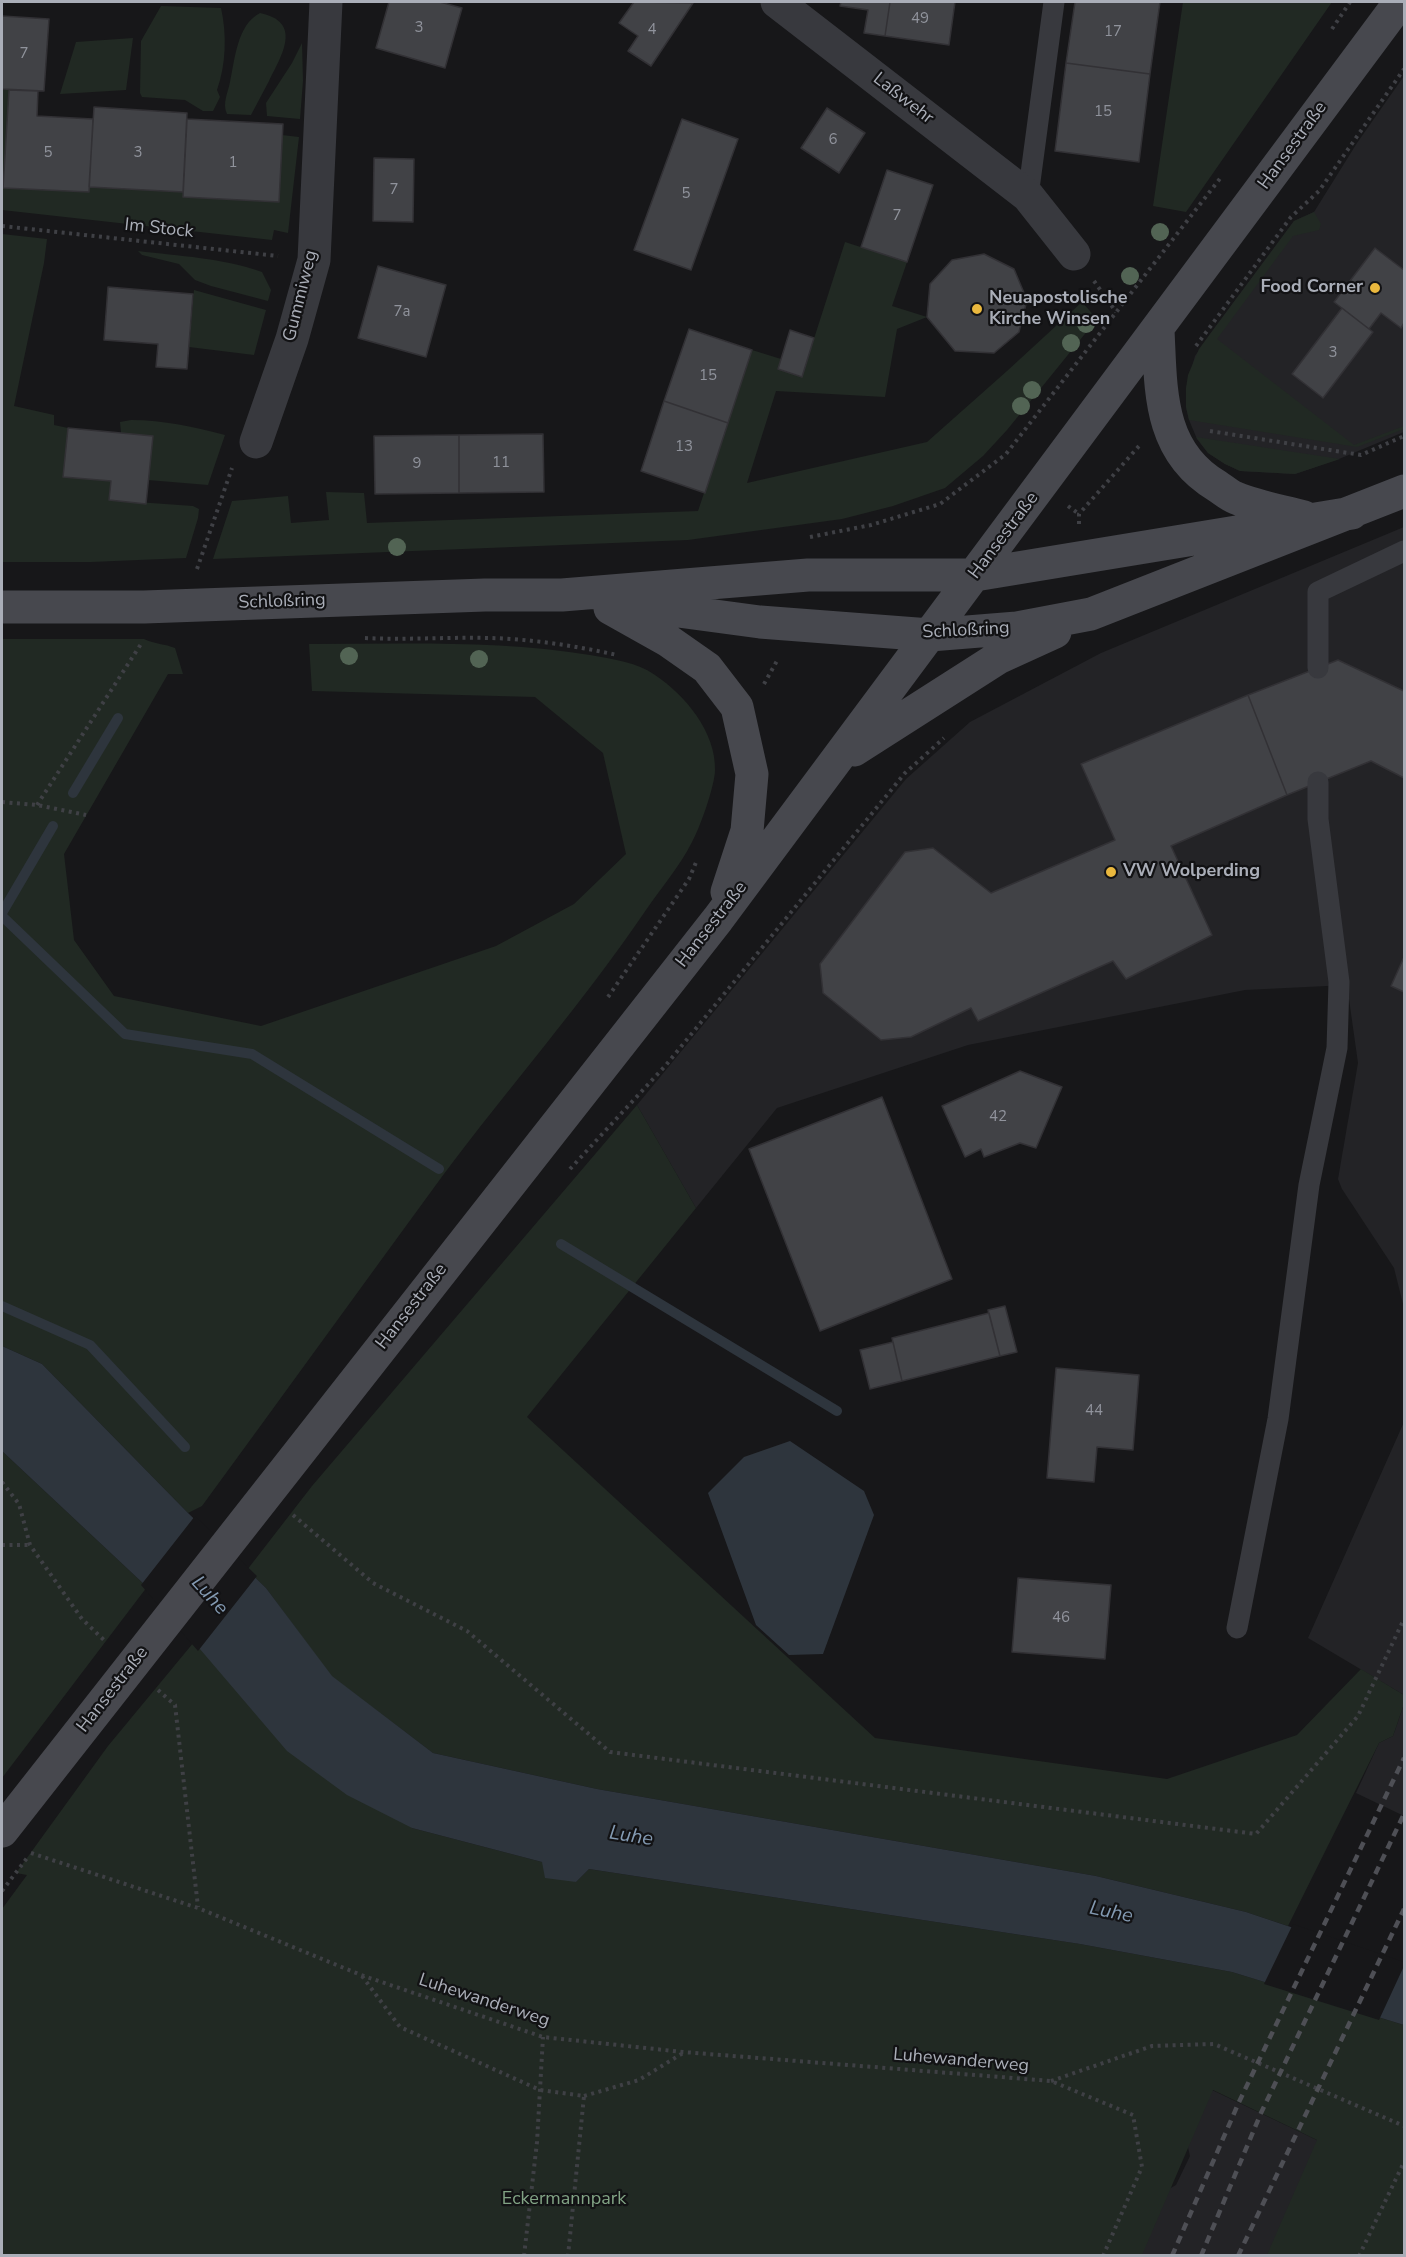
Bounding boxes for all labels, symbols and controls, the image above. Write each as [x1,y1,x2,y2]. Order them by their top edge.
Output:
house number: 49 [911,10,929,28]
house number: 3 [415,19,423,37]
house number: 4 [648,21,656,39]
house number: 17 [1104,23,1122,41]
house number: 7 [20,45,28,63]
street label: Laßwehr [868,69,938,129]
street label: Hansestraße [1254,98,1332,194]
house number: 15 [1094,103,1112,121]
house number: 6 [829,131,837,149]
house number: 5 [44,144,52,162]
house number: 3 [134,144,142,162]
house number: 1 [229,154,237,172]
house number: 7 [390,181,398,199]
house number: 5 [682,185,690,203]
house number: 7 [893,207,901,225]
street label: Im Stock [123,215,195,243]
street label: Gummiweg [279,248,323,344]
place label: Food Corner [1260,277,1363,299]
marker: Food Corner [1368,281,1382,295]
place label: Neuapostolische Kirche Winsen [989,288,1127,330]
marker: Neuapostolische Kirche Winsen [970,302,984,316]
house number: 7a [394,303,410,321]
house number: 3 [1329,344,1337,362]
house number: 15 [699,367,717,385]
house number: 13 [675,438,693,456]
house number: 11 [492,454,510,472]
house number: 9 [413,455,421,473]
street label: Hansestraße [964,488,1044,584]
street label: Schloßring [238,590,326,614]
street label: Schloßring [922,618,1010,644]
place label: VW Wolperding [1123,861,1260,883]
marker: VW Wolperding [1104,865,1118,879]
street label: Hansestraße [672,878,752,972]
house number: 42 [989,1108,1007,1126]
street label: Hansestraße [372,1260,452,1354]
house number: 44 [1085,1402,1103,1420]
water label: Luhe [185,1572,233,1620]
house number: 46 [1052,1609,1070,1627]
street label: Hansestraße [73,1643,153,1737]
water label: Luhe [607,1822,655,1852]
water label: Luhe [1087,1897,1135,1929]
street label: Luhewanderweg [416,1970,552,2032]
street label: Luhewanderweg [892,2044,1030,2078]
park label: Eckermannpark [502,2189,626,2211]

